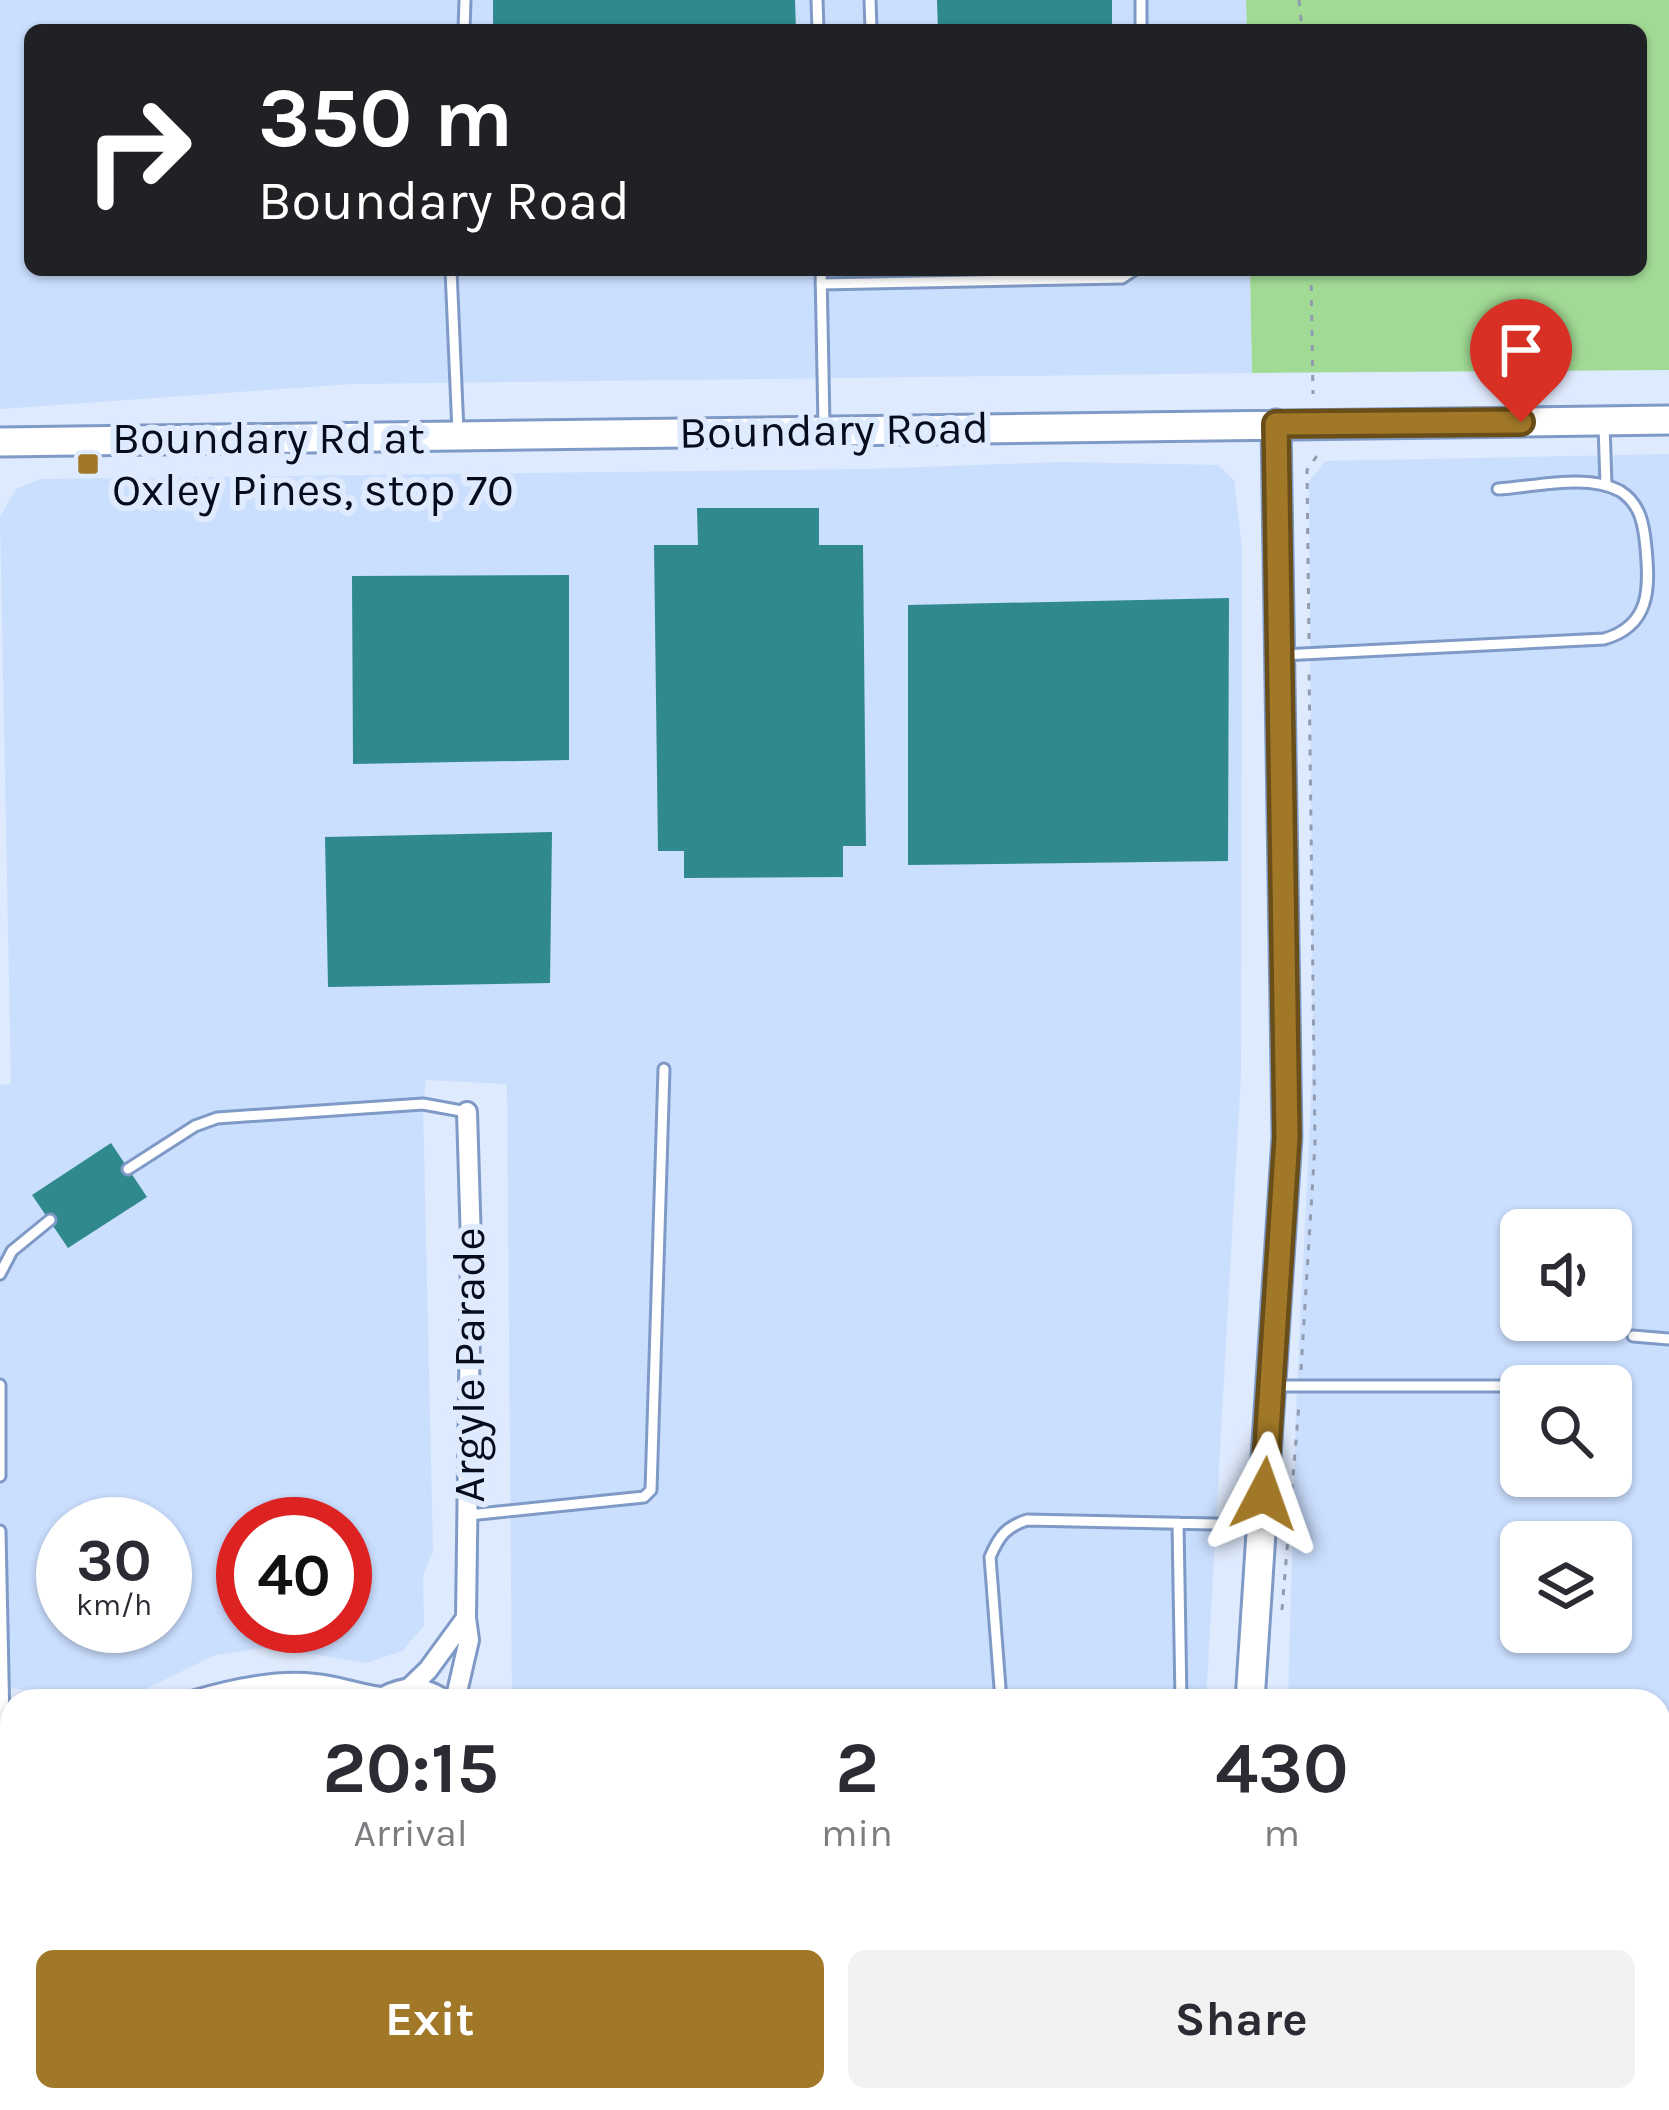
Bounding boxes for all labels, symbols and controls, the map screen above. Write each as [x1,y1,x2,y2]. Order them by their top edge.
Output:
text: 350 m [258,69,513,167]
icon: right [60,72,216,228]
text: Boundary Road [258,169,630,233]
pin [1470,299,1572,422]
icon: arrive [1488,317,1554,383]
street label: Boundary Road [679,401,989,460]
place label: Boundary Rd at Oxley Pines, stop 70 [112,412,514,517]
marker: Boundary Rd at Oxley Pines, stop 70 [75,451,101,477]
map controls [1500,1209,1632,1653]
button: sound [1500,1209,1632,1341]
street label: Argyle Parade [443,1227,496,1503]
button: search [1500,1365,1632,1497]
position arrow [1201,1431,1327,1557]
speed limit sign: 40 [216,1497,372,1653]
button: layers [1500,1521,1632,1653]
text: 30 [76,1525,152,1595]
text: km/h [76,1587,152,1623]
text: 20:15 [323,1726,499,1810]
text: 2 [835,1726,879,1810]
text: 430 [1215,1726,1348,1810]
text: Arrival [353,1810,468,1856]
text: min [821,1810,893,1856]
text: m [1264,1810,1300,1856]
button: Exit [36,1950,824,2088]
button: Share [848,1950,1635,2088]

